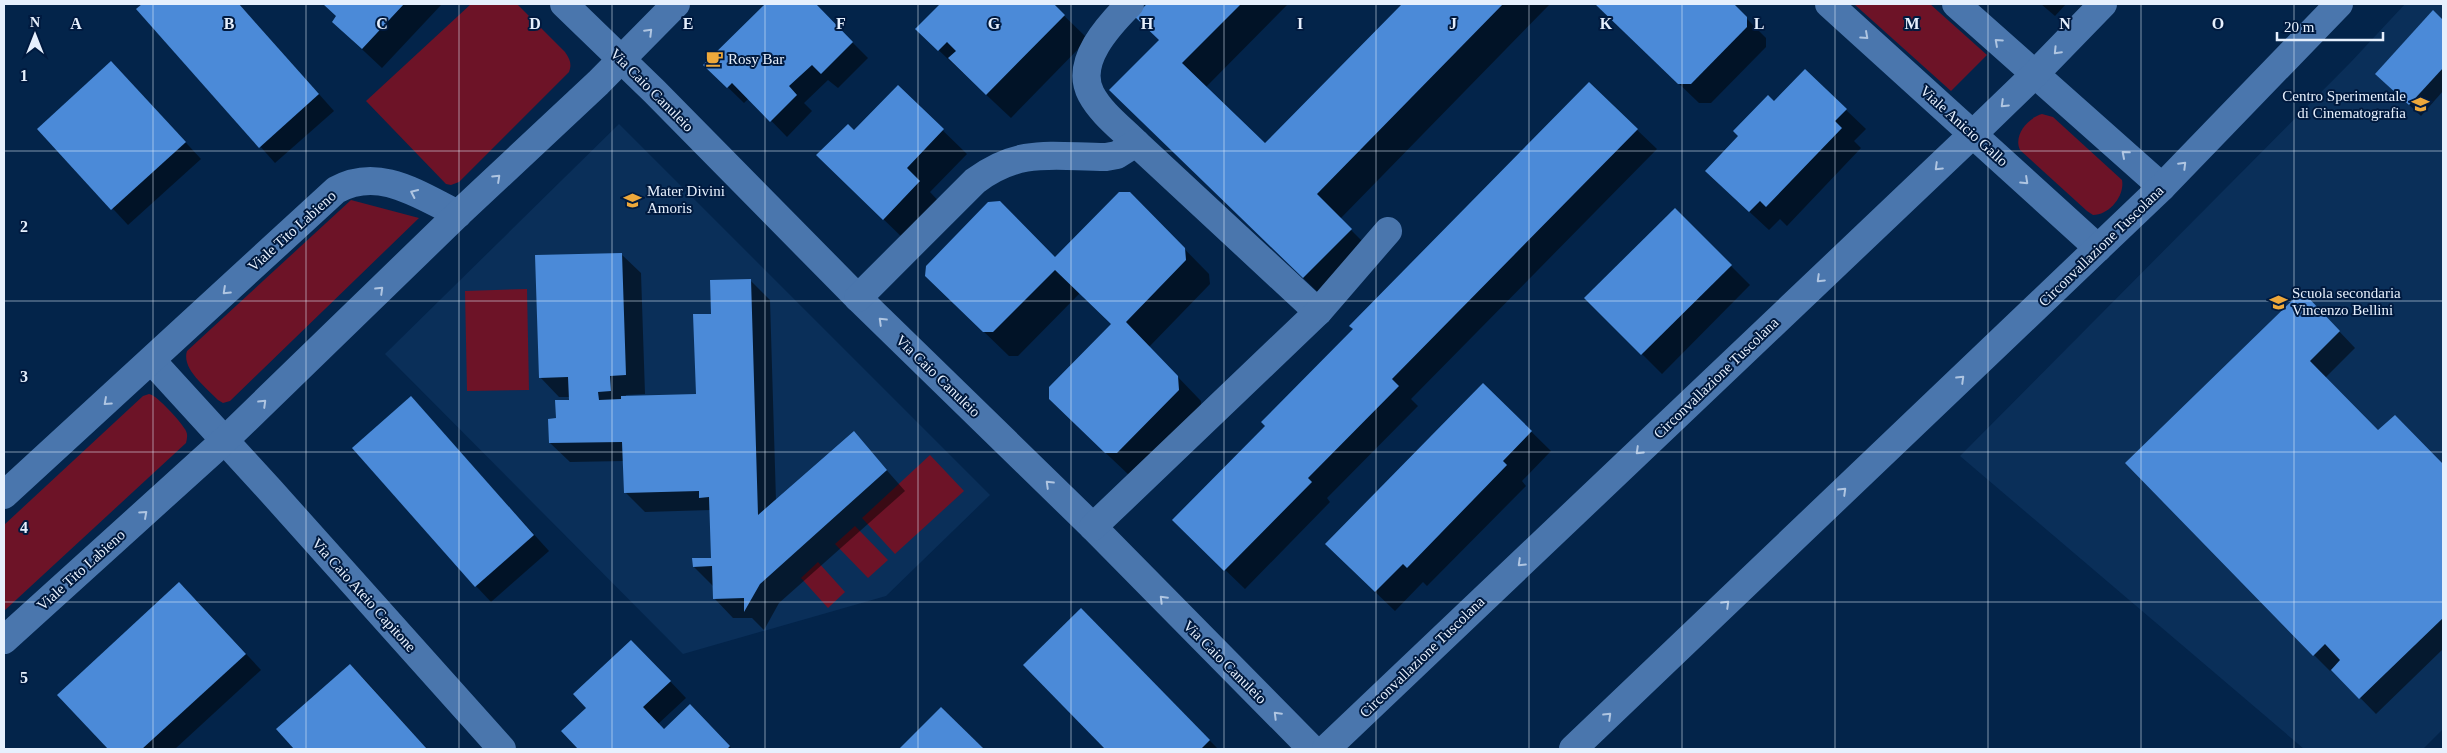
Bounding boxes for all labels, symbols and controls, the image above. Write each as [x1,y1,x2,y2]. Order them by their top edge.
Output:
north arrow [10,10,60,60]
scale bar [2277,10,2383,42]
text: N [30,15,40,30]
text: A [70,15,82,32]
text: B [224,15,235,32]
text: C [376,15,388,32]
text: D [529,15,541,32]
text: E [683,15,693,32]
text: F [836,15,846,32]
text: G [988,15,1001,32]
text: H [1141,15,1154,32]
text: I [1297,15,1303,32]
text: J [1449,15,1457,32]
text: K [1600,15,1613,32]
text: L [1754,15,1764,32]
text: M [1904,15,1920,32]
text: N [2059,15,2071,32]
text: O [2212,15,2224,32]
text: 20 m [2284,19,2315,35]
one-way arrow [643,28,652,37]
one-way arrow [1860,31,1869,40]
one-way arrow [1995,39,2004,48]
street label: Via Caio Canuleio [607,45,697,135]
one-way arrow [2054,46,2063,55]
cafe icon: Rosy Bar [704,49,724,69]
place label: Rosy Bar [728,51,784,67]
text: 1 [20,67,28,84]
street label: Viale Anicio Gallo [1917,82,2011,170]
place label: Centro Sperimentale di Cinematografia [2282,88,2406,121]
school or university icon: Centro Sperimentale di Cinematografia [2410,95,2430,115]
one-way arrow [2001,98,2010,107]
one-way arrow [2122,151,2131,160]
one-way arrow [1935,161,1944,170]
one-way arrow [2177,162,2186,171]
one-way arrow [491,175,500,184]
one-way arrow [2019,175,2028,184]
street label: Circonvallazione Tuscolana [2035,182,2167,310]
place label: Mater Divini Amoris [647,183,725,216]
street label: Viale Tito Labieno [245,187,339,275]
one-way arrow [410,189,419,199]
school or university icon: Mater Divini Amoris [623,190,643,210]
text: 2 [20,218,28,235]
one-way arrow [1817,273,1826,282]
one-way arrow [222,285,231,294]
place label: Scuola secondaria Vincenzo Bellini [2292,285,2401,318]
one-way arrow [374,287,383,296]
school or university icon: Scuola secondaria Vincenzo Bellini [2268,292,2288,312]
street label: Circonvallazione Tuscolana [1650,314,1782,442]
one-way arrow [879,318,888,327]
street label: Via Caio Canuleio [893,332,983,420]
text: 3 [20,368,28,385]
one-way arrow [1955,376,1964,385]
one-way arrow [103,396,112,405]
one-way arrow [257,400,266,409]
one-way arrow [1636,445,1645,454]
one-way arrow [1045,481,1054,490]
one-way arrow [1838,488,1847,497]
one-way arrow [138,510,147,519]
text: 4 [20,519,28,536]
street label: Viale Tito Labieno [34,526,128,614]
street label: Via Caio Ateio Capitone [309,535,419,655]
one-way arrow [1518,557,1527,566]
street label: Circonvallazione Tuscolana [1356,593,1488,721]
one-way arrow [1160,596,1169,605]
one-way arrow [1720,600,1729,609]
street label: Via Caio Canuleio [1180,617,1270,707]
text: 5 [20,669,28,686]
one-way arrow [1274,712,1283,721]
one-way arrow [1603,713,1612,722]

